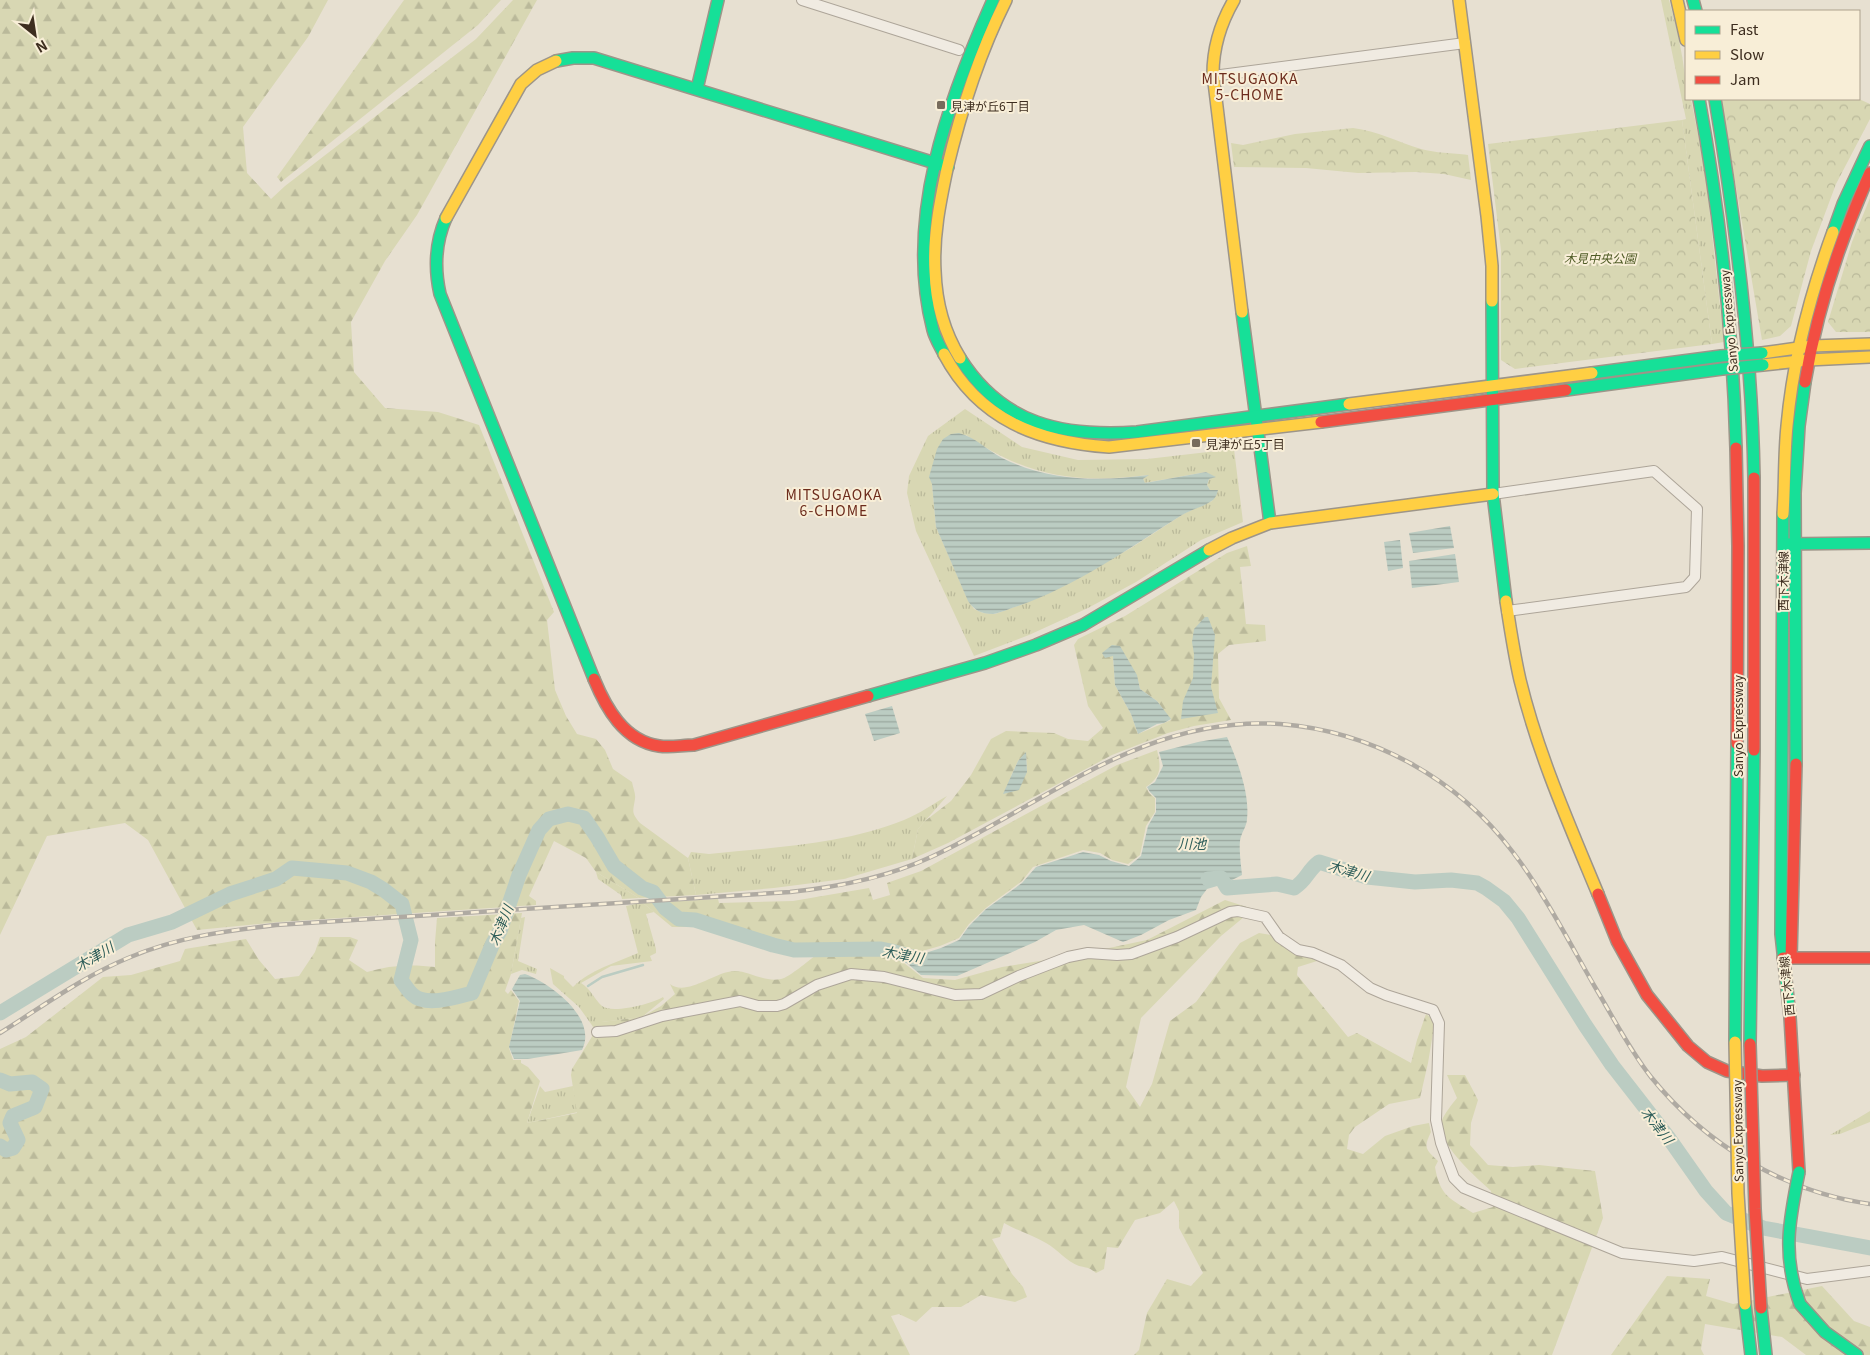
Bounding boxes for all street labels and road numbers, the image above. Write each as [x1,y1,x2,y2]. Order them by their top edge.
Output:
street label: Sanyo Expressway [1715,269,1741,373]
street label: 西下木津線 [1774,551,1791,611]
street label: Sanyo Expressway [1729,674,1746,777]
street label: 西下木津線 [1774,955,1798,1017]
street label: Sanyo Expressway [1728,1079,1746,1182]

